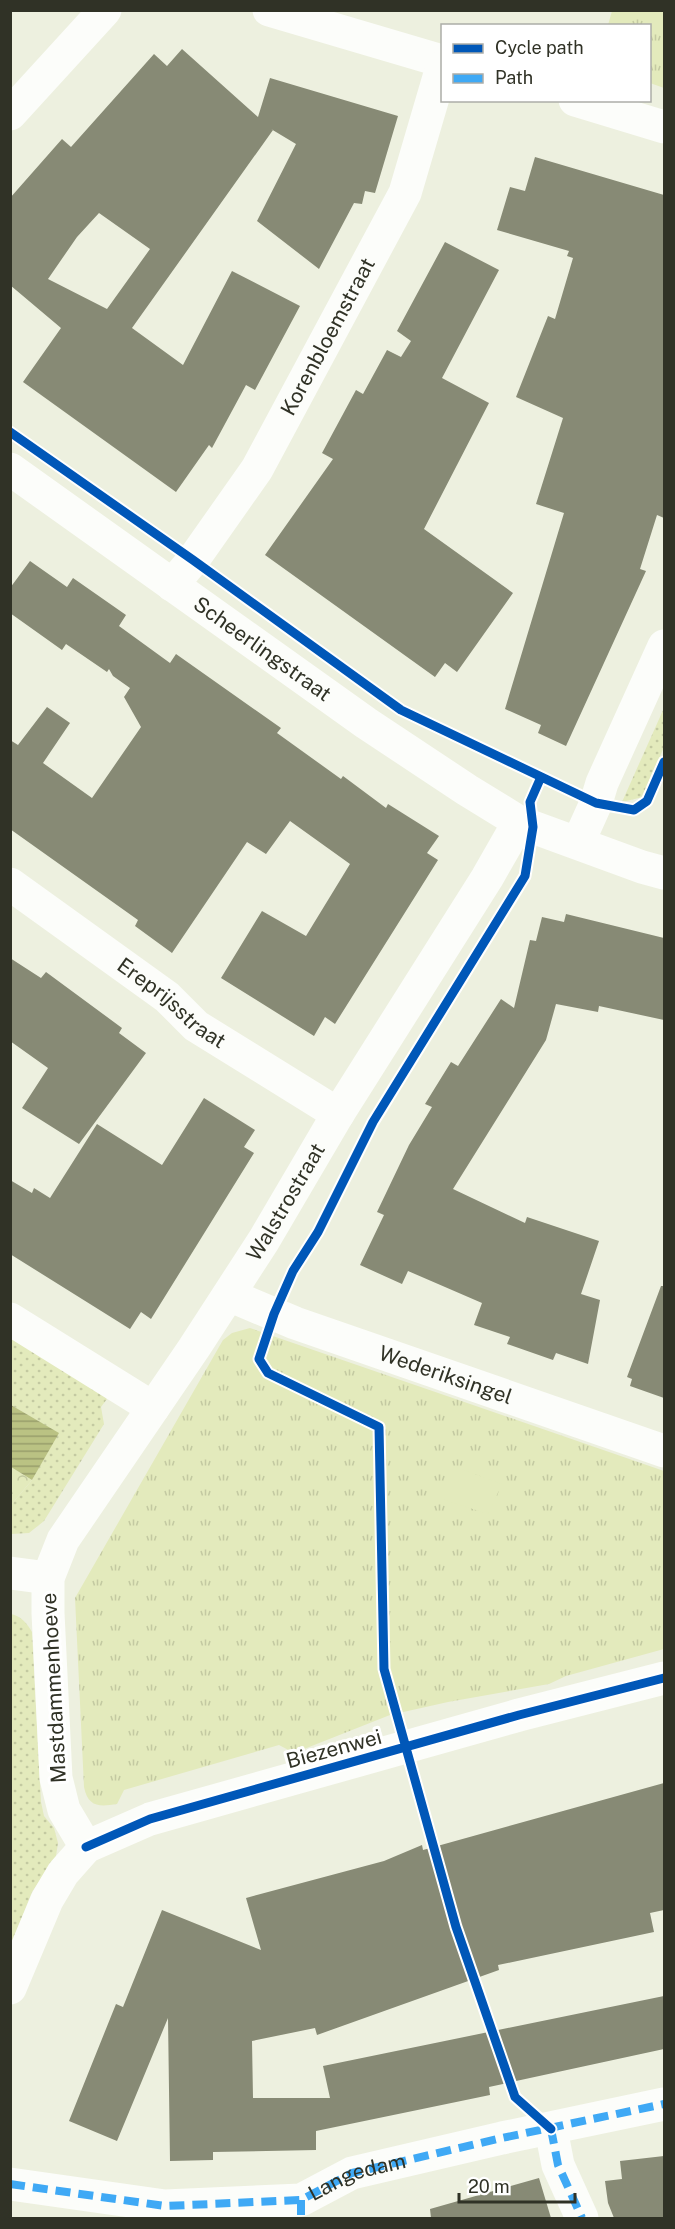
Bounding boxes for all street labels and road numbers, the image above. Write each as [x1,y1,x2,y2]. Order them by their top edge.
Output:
street label: Korenbloemstraat [275,253,380,420]
street label: Scheerlingstraat [189,591,336,706]
street label: Ereprijsstraat [113,952,231,1053]
street label: Walstrostraat [241,1139,330,1265]
street label: Wederiksingel [376,1340,516,1409]
street label: Mastdammenhoeve [36,1592,71,1784]
street label: Biezenwei [283,1724,384,1773]
street label: Langedam [304,2148,408,2206]

